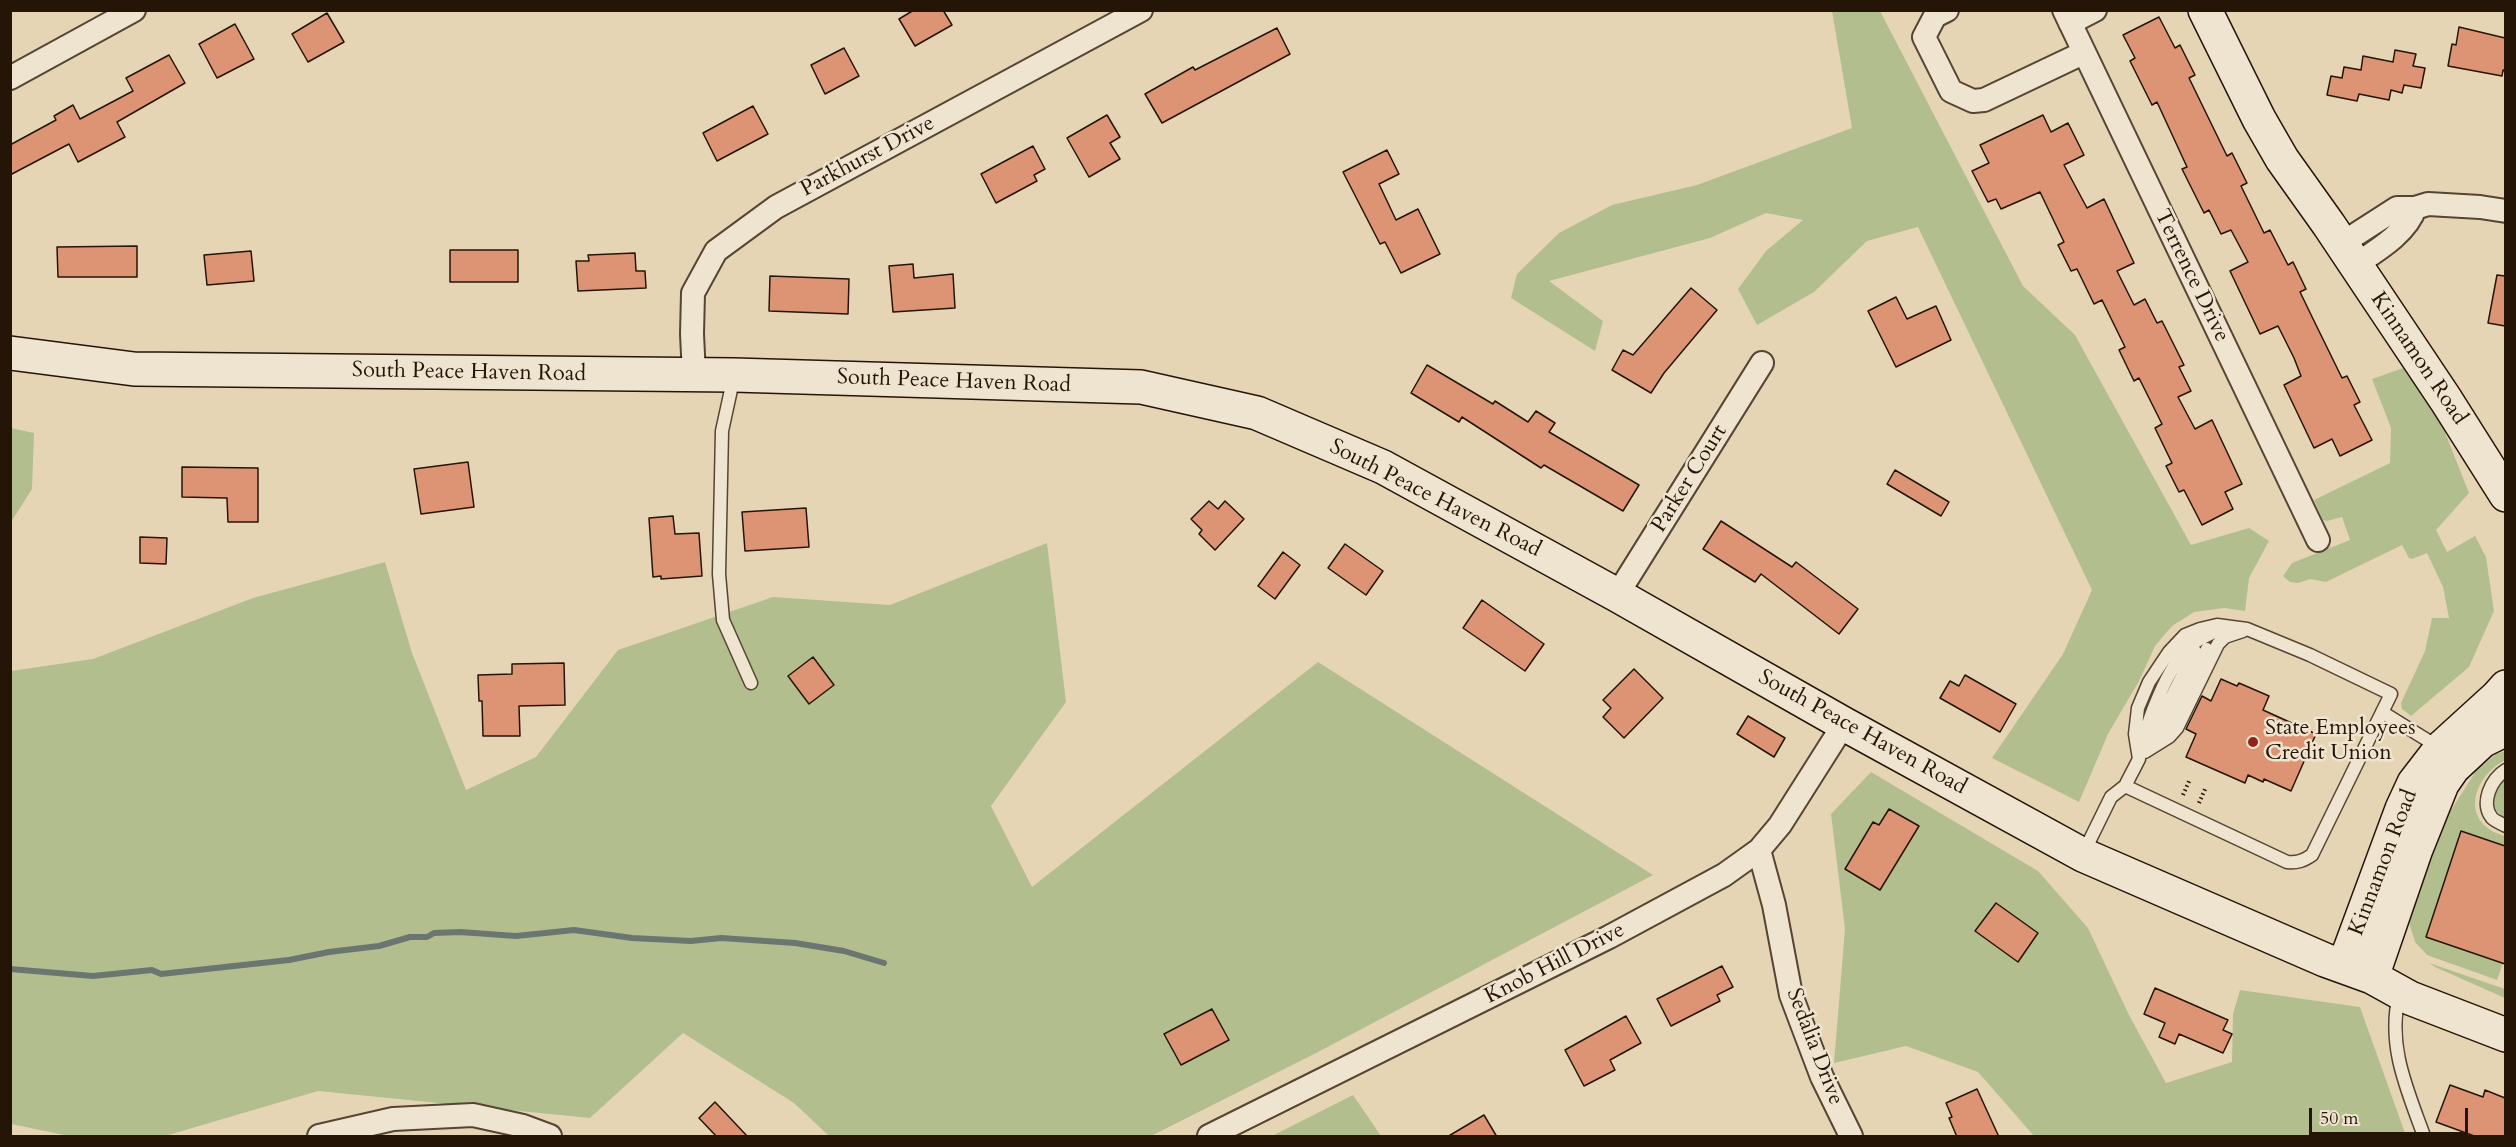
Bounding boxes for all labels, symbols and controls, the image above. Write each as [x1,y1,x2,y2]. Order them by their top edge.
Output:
street label: Parkhurst Drive [797,111,939,203]
street label: Terrence Drive [2148,206,2234,346]
street label: Kinnamon Road [2364,288,2472,430]
street label: South Peace Haven Road [352,358,586,388]
street label: South Peace Haven Road [837,365,1071,399]
street label: Parker Court [1646,420,1734,538]
street label: South Peace Haven Road [1325,434,1545,564]
street label: South Peace Haven Road [1753,665,1971,801]
place label: State Employees Credit Union [2265,716,2416,768]
marker: State Employees Credit Union [2246,735,2260,749]
street label: Kinnamon Road [2344,786,2424,940]
street label: Knob Hill Drive [1481,917,1629,1011]
street label: Sedalia Drive [1780,985,1848,1109]
scale bar [2312,1096,2471,1134]
text: 50 m [2320,1106,2359,1131]

